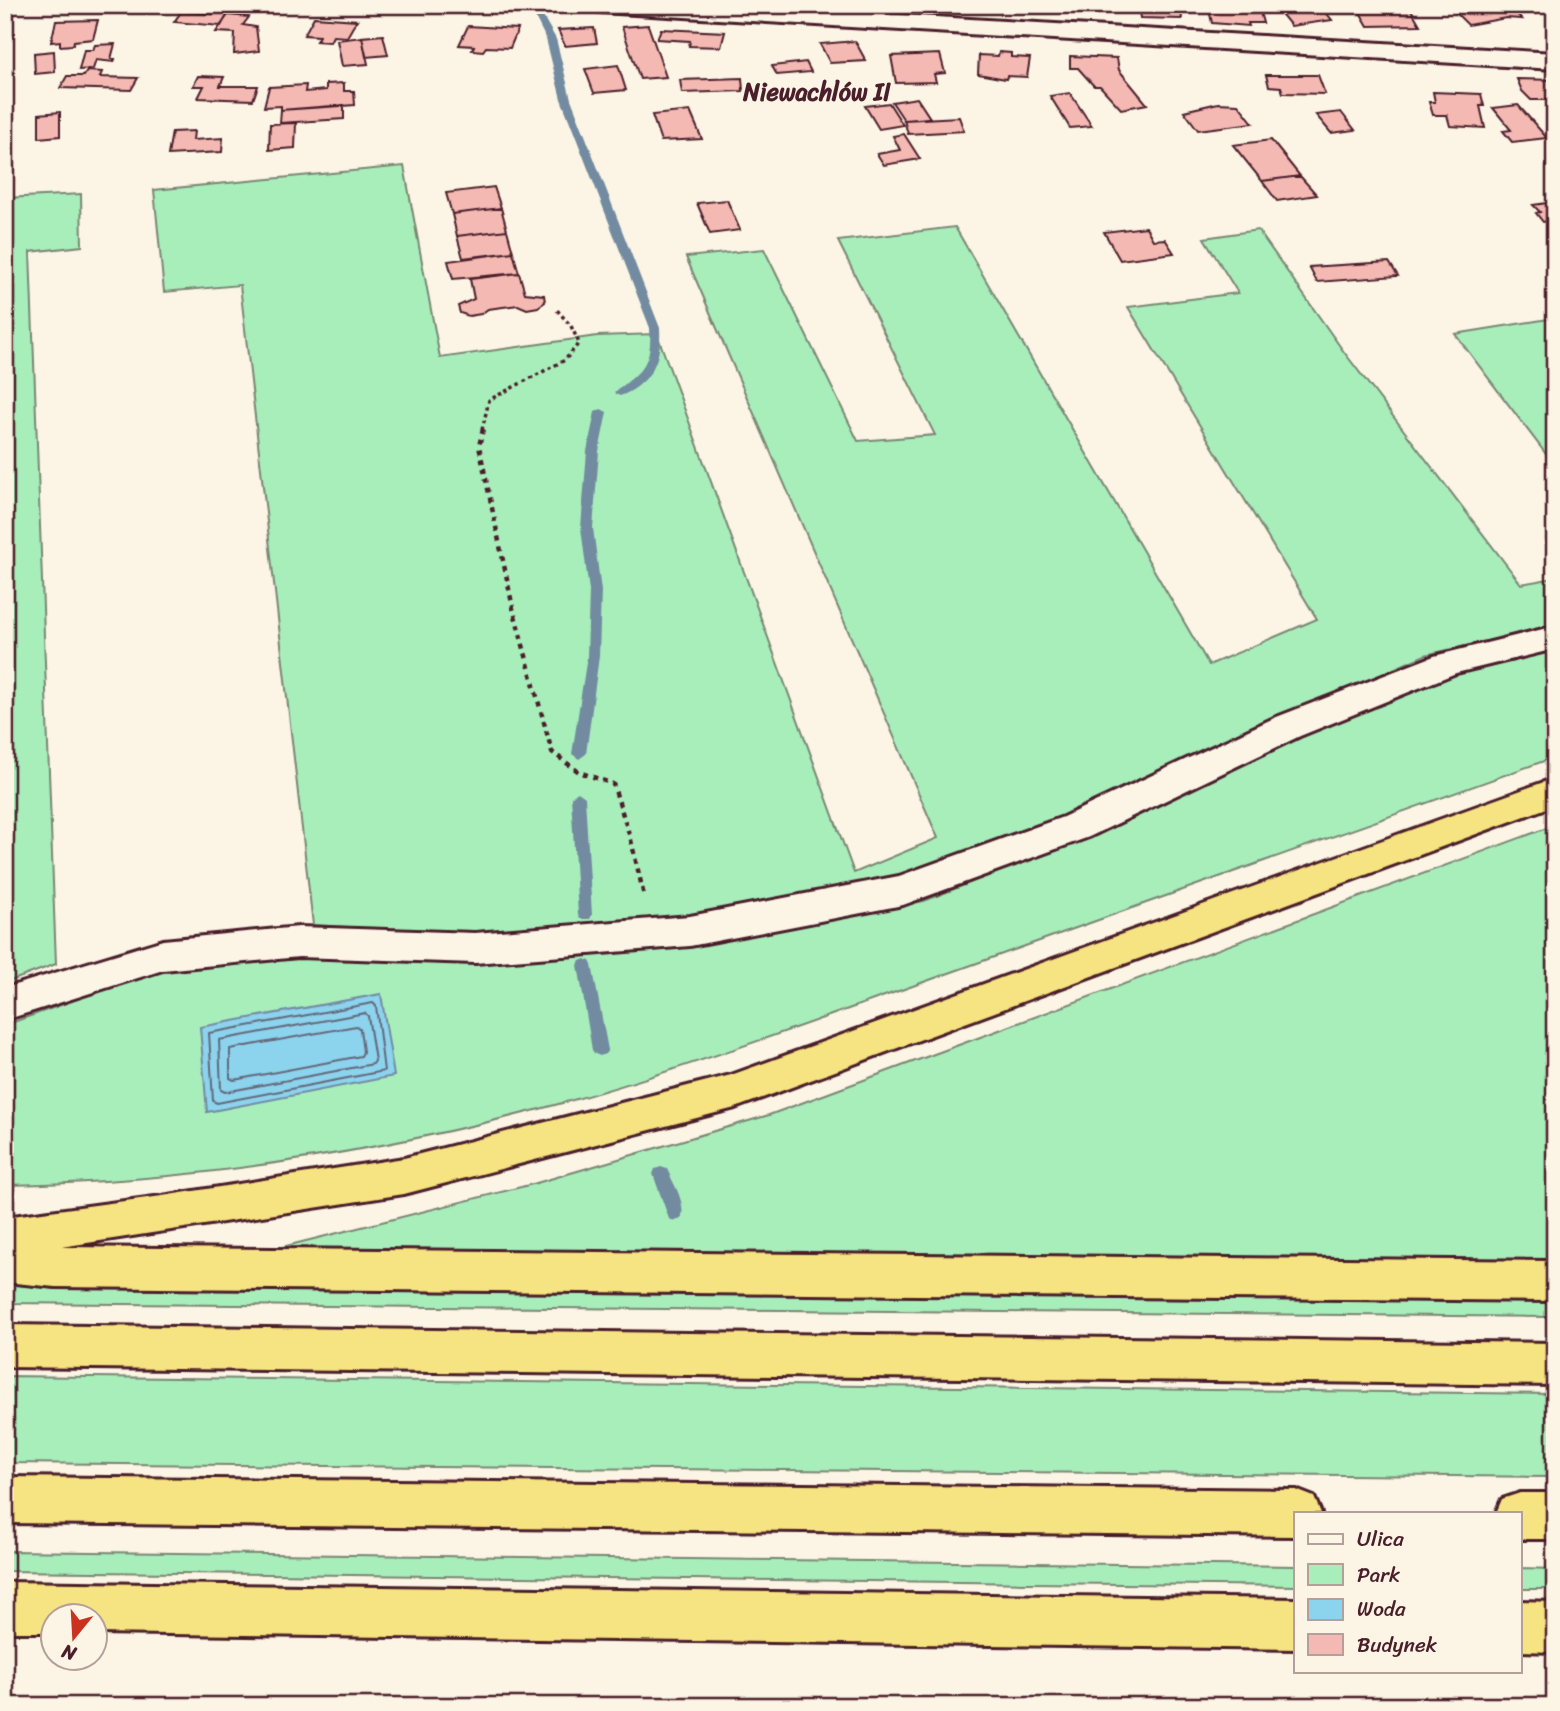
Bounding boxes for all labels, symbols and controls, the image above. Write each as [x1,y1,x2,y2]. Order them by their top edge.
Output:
district label: Niewachlów II [742,71,891,113]
legend [1294,1512,1522,1672]
text: Ulica [1357,1520,1404,1558]
text: Park [1357,1556,1400,1594]
text: Woda [1357,1590,1406,1628]
north arrow [38,1602,108,1672]
text: Budynek [1357,1626,1438,1664]
text: N [57,1635,81,1671]

